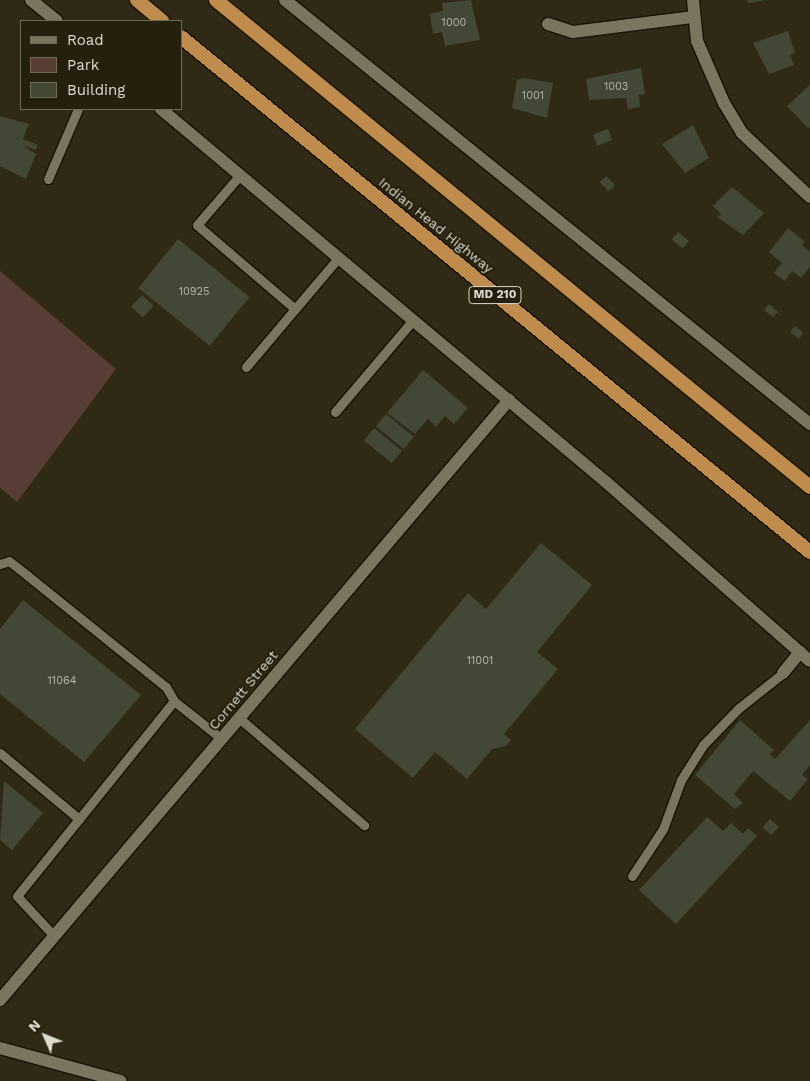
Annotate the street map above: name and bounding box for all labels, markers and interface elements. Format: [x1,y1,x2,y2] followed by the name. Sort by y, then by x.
[442,16,466,30] house number: 1000
[20,20,182,110] legend
[67,31,104,49] text: Road
[67,56,99,74] text: Park
[604,80,628,94] house number: 1003
[67,81,125,99] text: Building
[522,89,544,103] house number: 1001
[375,174,497,276] street label: Indian Head Highway
[179,285,209,299] house number: 10925
[468,286,522,304] road number: MD 210
[205,647,281,733] street label: Cornett Street
[467,654,493,668] house number: 11001
[48,674,76,688] house number: 11064
[20,1011,70,1061] north arrow
[25,1016,44,1035] text: N

